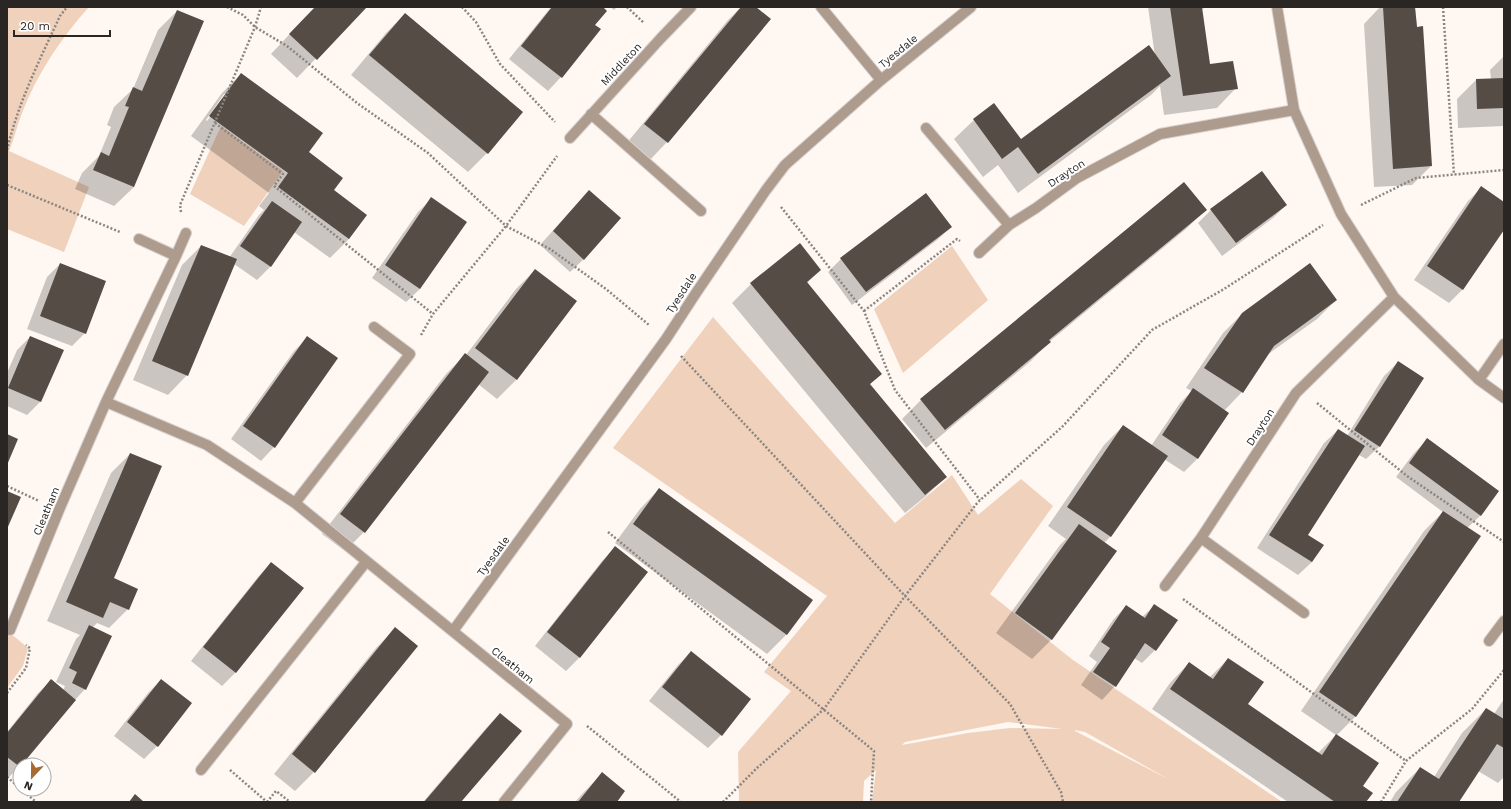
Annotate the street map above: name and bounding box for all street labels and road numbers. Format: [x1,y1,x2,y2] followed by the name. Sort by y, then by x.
[876,32,920,71] street label: Tyesdale
[598,40,644,88] street label: Middleton
[1045,157,1087,190] street label: Drayton
[663,270,700,316] street label: Tyesdale
[1244,406,1277,448] street label: Drayton
[30,485,62,537] street label: Cleatham
[475,534,512,579] street label: Tyesdale
[489,644,537,687] street label: Cleatham

